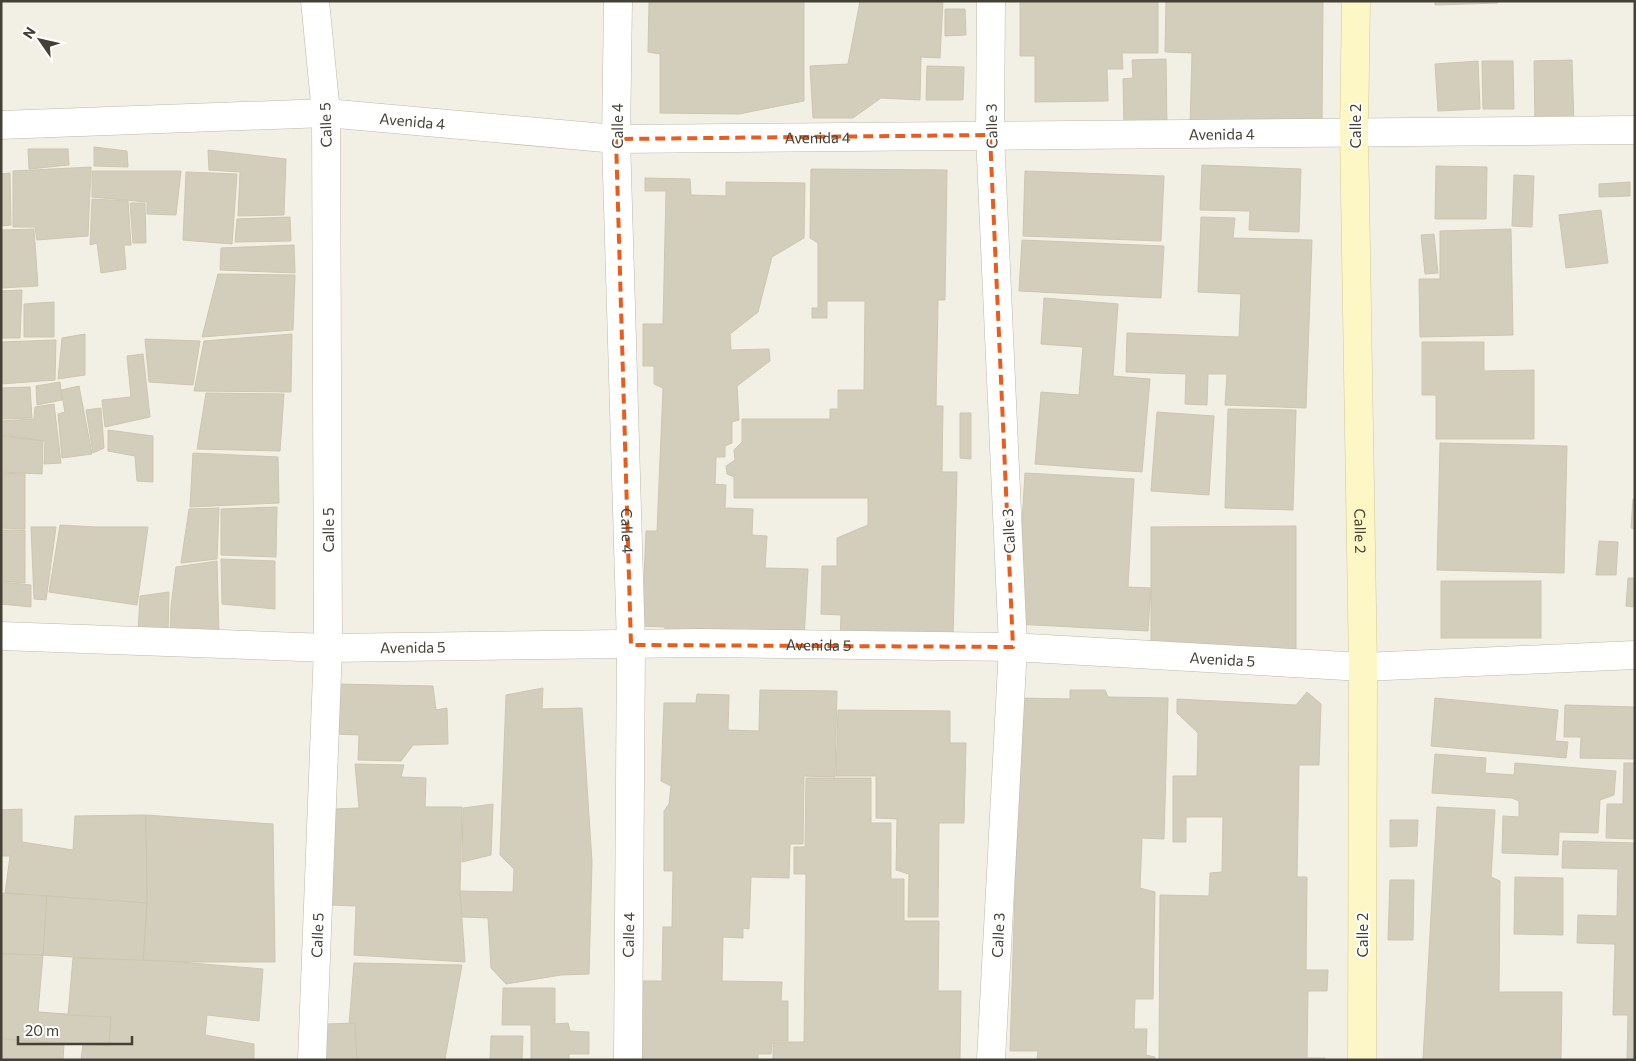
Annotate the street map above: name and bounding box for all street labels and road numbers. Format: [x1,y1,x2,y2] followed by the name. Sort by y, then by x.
[315,102,335,148] street label: Calle 5
[608,103,626,149] street label: Calle 4
[982,103,1000,149] street label: Calle 3
[1346,104,1364,148] street label: Calle 2
[379,109,446,133] street label: Avenida 4
[1189,124,1255,143] street label: Avenida 4
[785,128,851,147] street label: Avenida 4
[319,507,337,553] street label: Calle 5
[618,508,637,554] street label: Calle 4
[998,508,1018,554] street label: Calle 3
[1351,508,1370,554] street label: Calle 2
[786,635,852,654] street label: Avenida 5
[380,637,446,656] street label: Avenida 5
[1189,648,1256,670] street label: Avenida 5
[307,912,327,958] street label: Calle 5
[619,912,637,958] street label: Calle 4
[987,912,1008,958] street label: Calle 3
[1353,913,1371,957] street label: Calle 2

